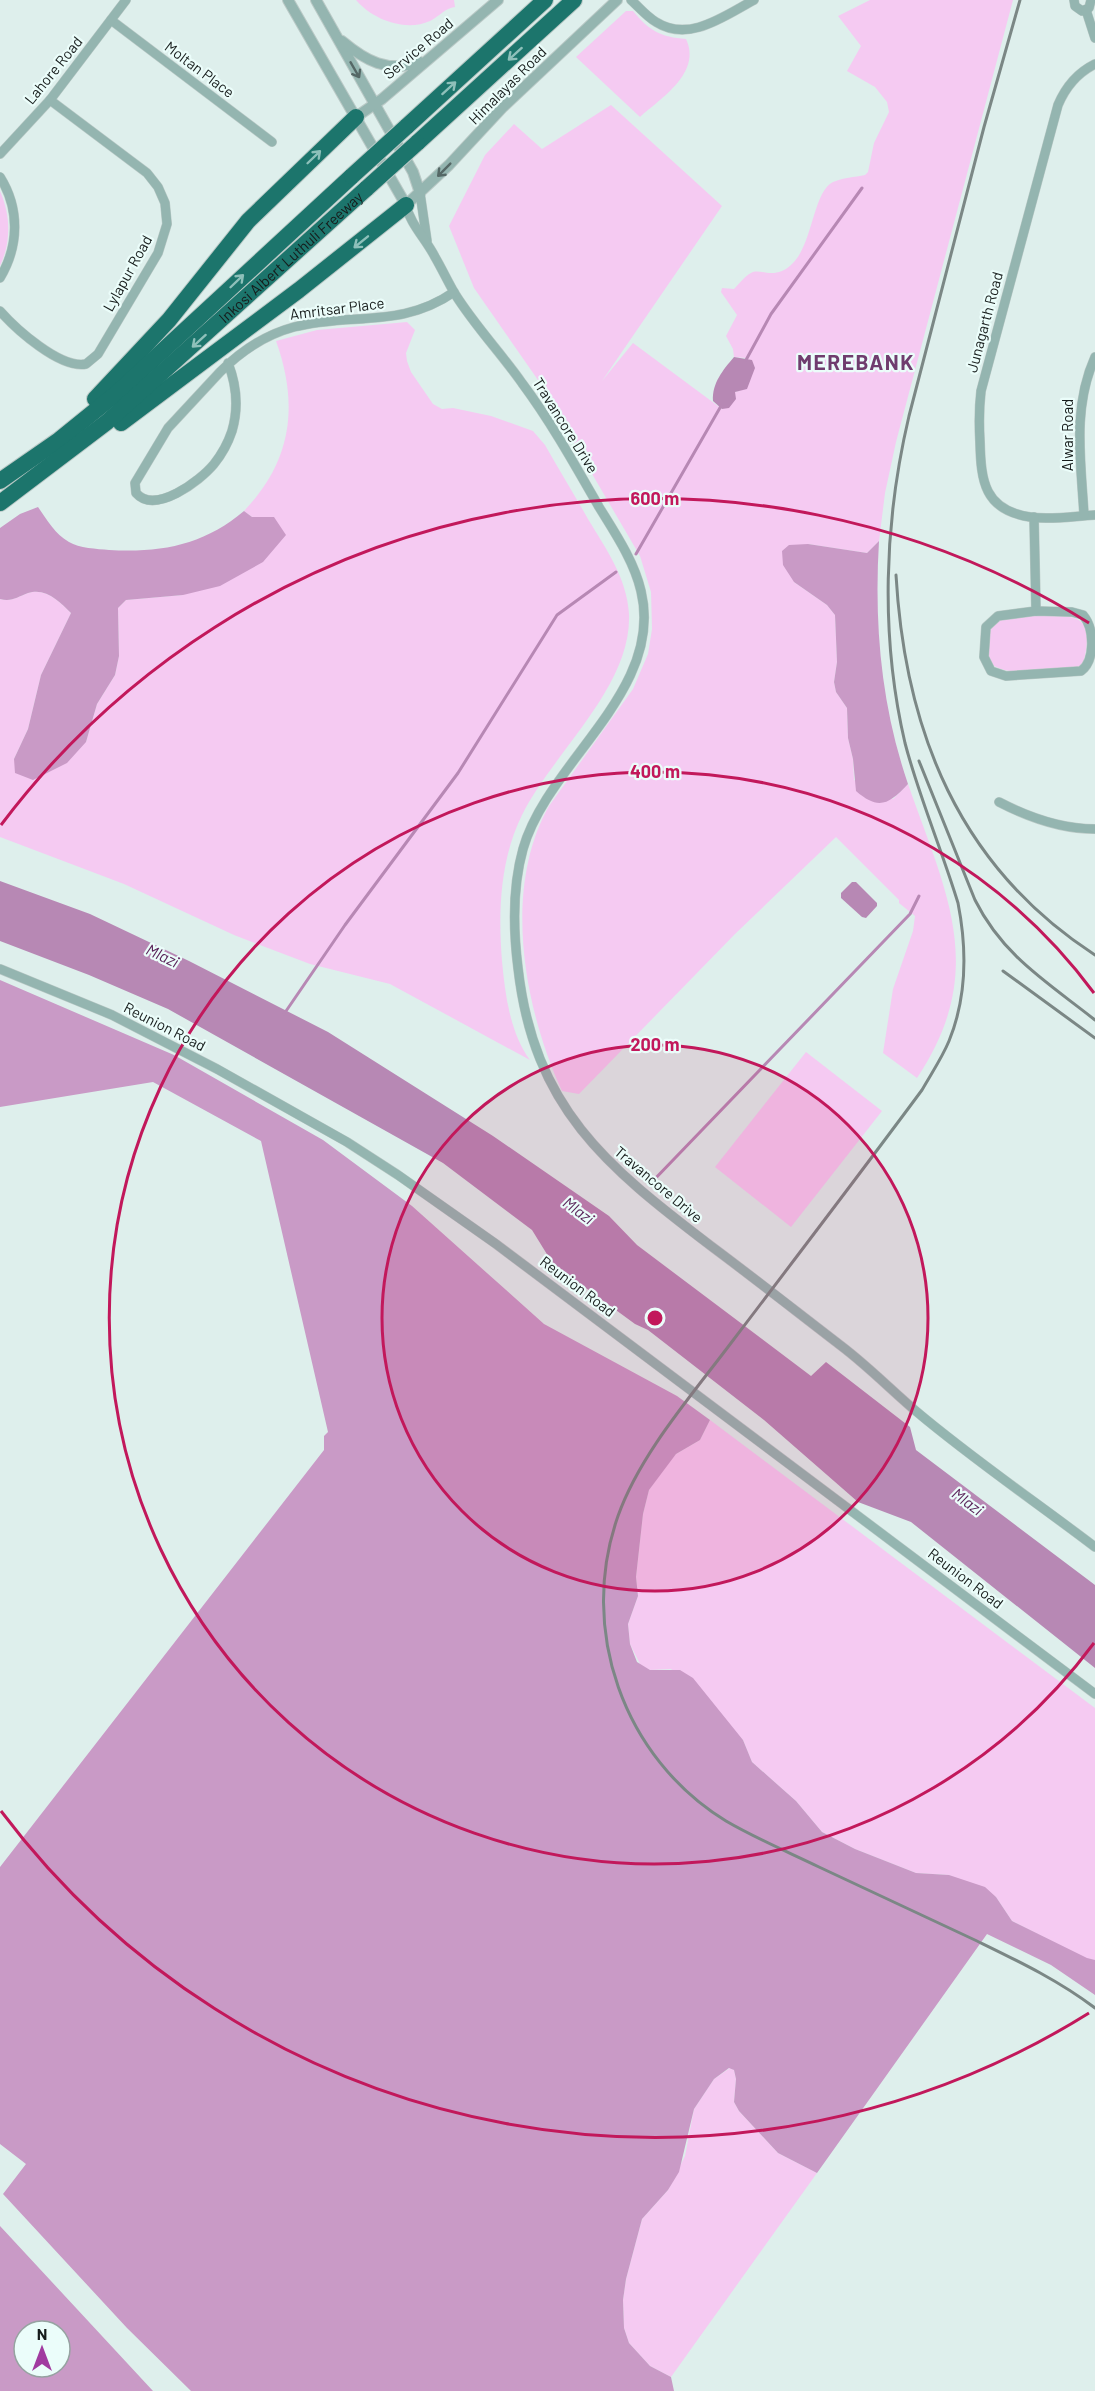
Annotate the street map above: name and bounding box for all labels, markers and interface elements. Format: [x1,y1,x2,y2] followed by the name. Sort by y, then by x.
[379,14,457,82] street label: Service Road
[20,33,86,107] street label: Lahore Road
[162,37,238,101] street label: Moltan Place
[464,42,550,128] street label: Himalayas Road
[508,46,523,60] one-way arrow
[350,61,362,78] one-way arrow
[442,81,457,95] one-way arrow
[307,150,322,164] one-way arrow
[436,163,451,177] one-way arrow
[215,187,366,326] street label: Inkosi Albert Luthuli Freeway
[99,232,155,314] street label: Lylapur Road
[354,235,369,249] one-way arrow
[962,270,1006,374] street label: Junagarth Road
[229,275,244,289] one-way arrow
[289,293,385,323] street label: Amritsar Place
[192,333,207,347] one-way arrow
[797,349,915,374] district label: MEREBANK
[529,374,603,476] street label: Travancore Drive
[1058,399,1076,471] street label: Alwar Road
[631,487,679,509] text: 600 m
[630,760,680,782] text: 400 m
[144,939,182,971] water label: Mlazi
[121,998,209,1054] street label: Reunion Road
[630,1033,680,1055] text: 200 m
[611,1142,707,1226] street label: Travancore Drive
[560,1192,598,1228] water label: Mlazi
[537,1252,619,1320] street label: Reunion Road
[645,1308,665,1328] centre of rings
[949,1483,987,1519] water label: Mlazi
[925,1544,1007,1612] street label: Reunion Road
[12,2319,72,2379] north arrow
[37,2324,47,2343] text: N

